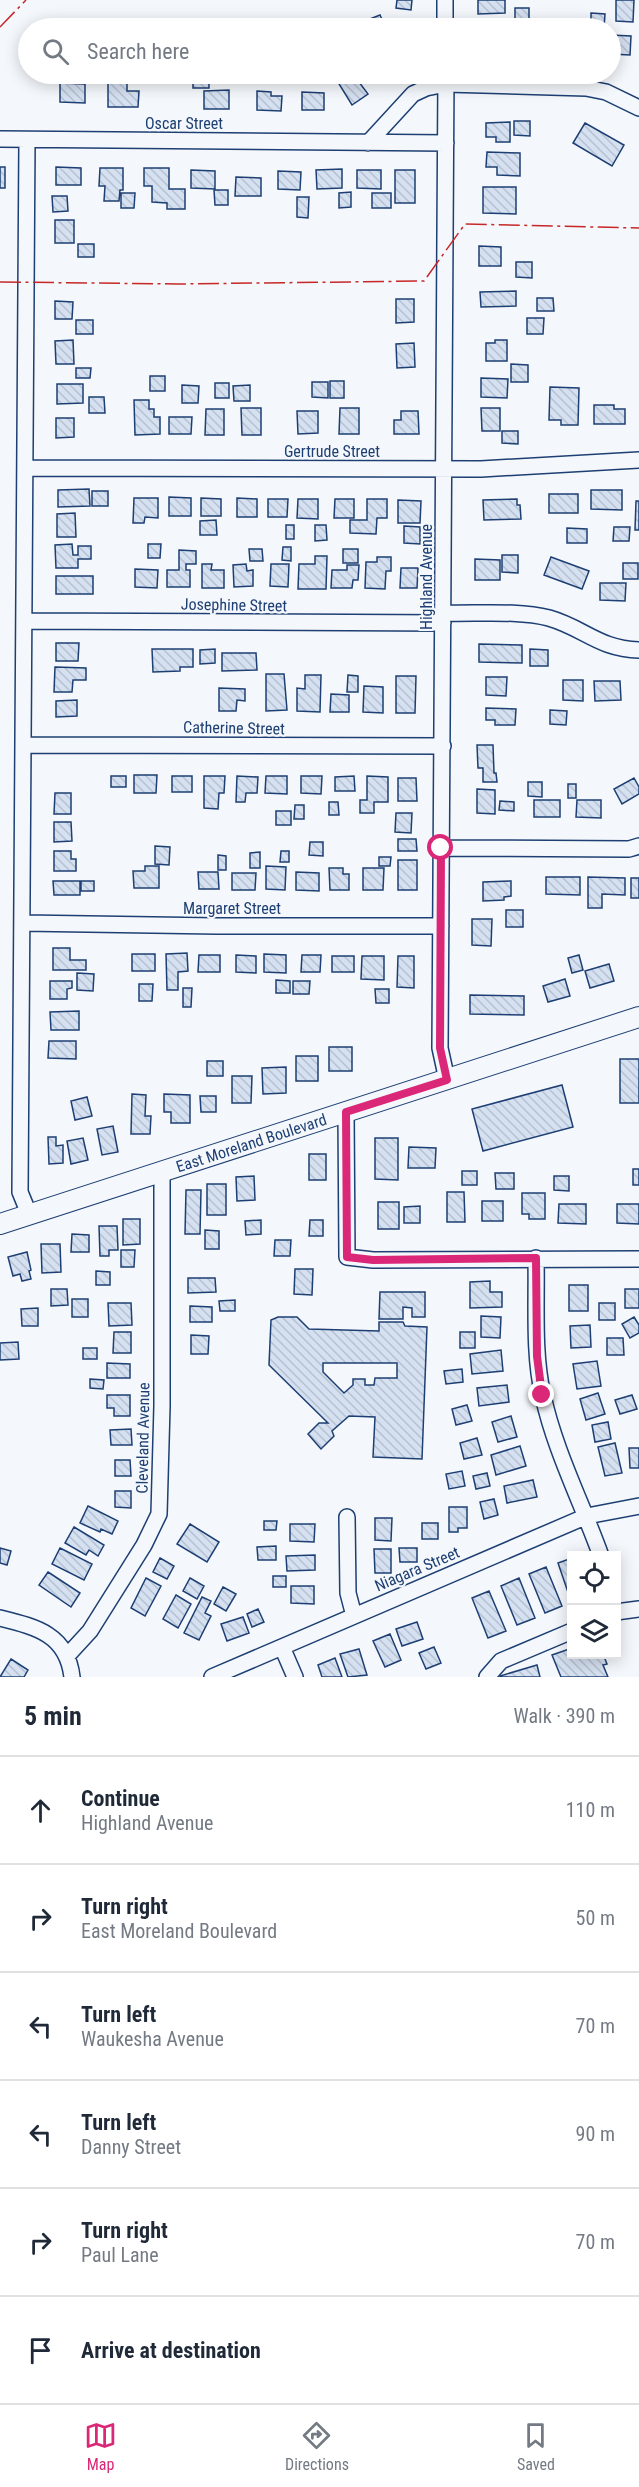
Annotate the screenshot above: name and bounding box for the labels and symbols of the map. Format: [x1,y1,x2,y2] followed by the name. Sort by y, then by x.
[145,114,223,133] street label: Oscar Street
[284,442,380,461] street label: Gertrude Street
[417,524,436,630] street label: Highland Avenue
[181,595,288,615] street label: Josephine Street
[183,718,285,738] street label: Catherine Street
[427,834,453,860] route start
[183,899,281,918] street label: Margaret Street
[174,1109,329,1176] street label: East Moreland Boulevard
[528,1381,554,1407] route end
[133,1382,153,1494] street label: Cleveland Avenue
[372,1543,462,1595] street label: Niagara Street

